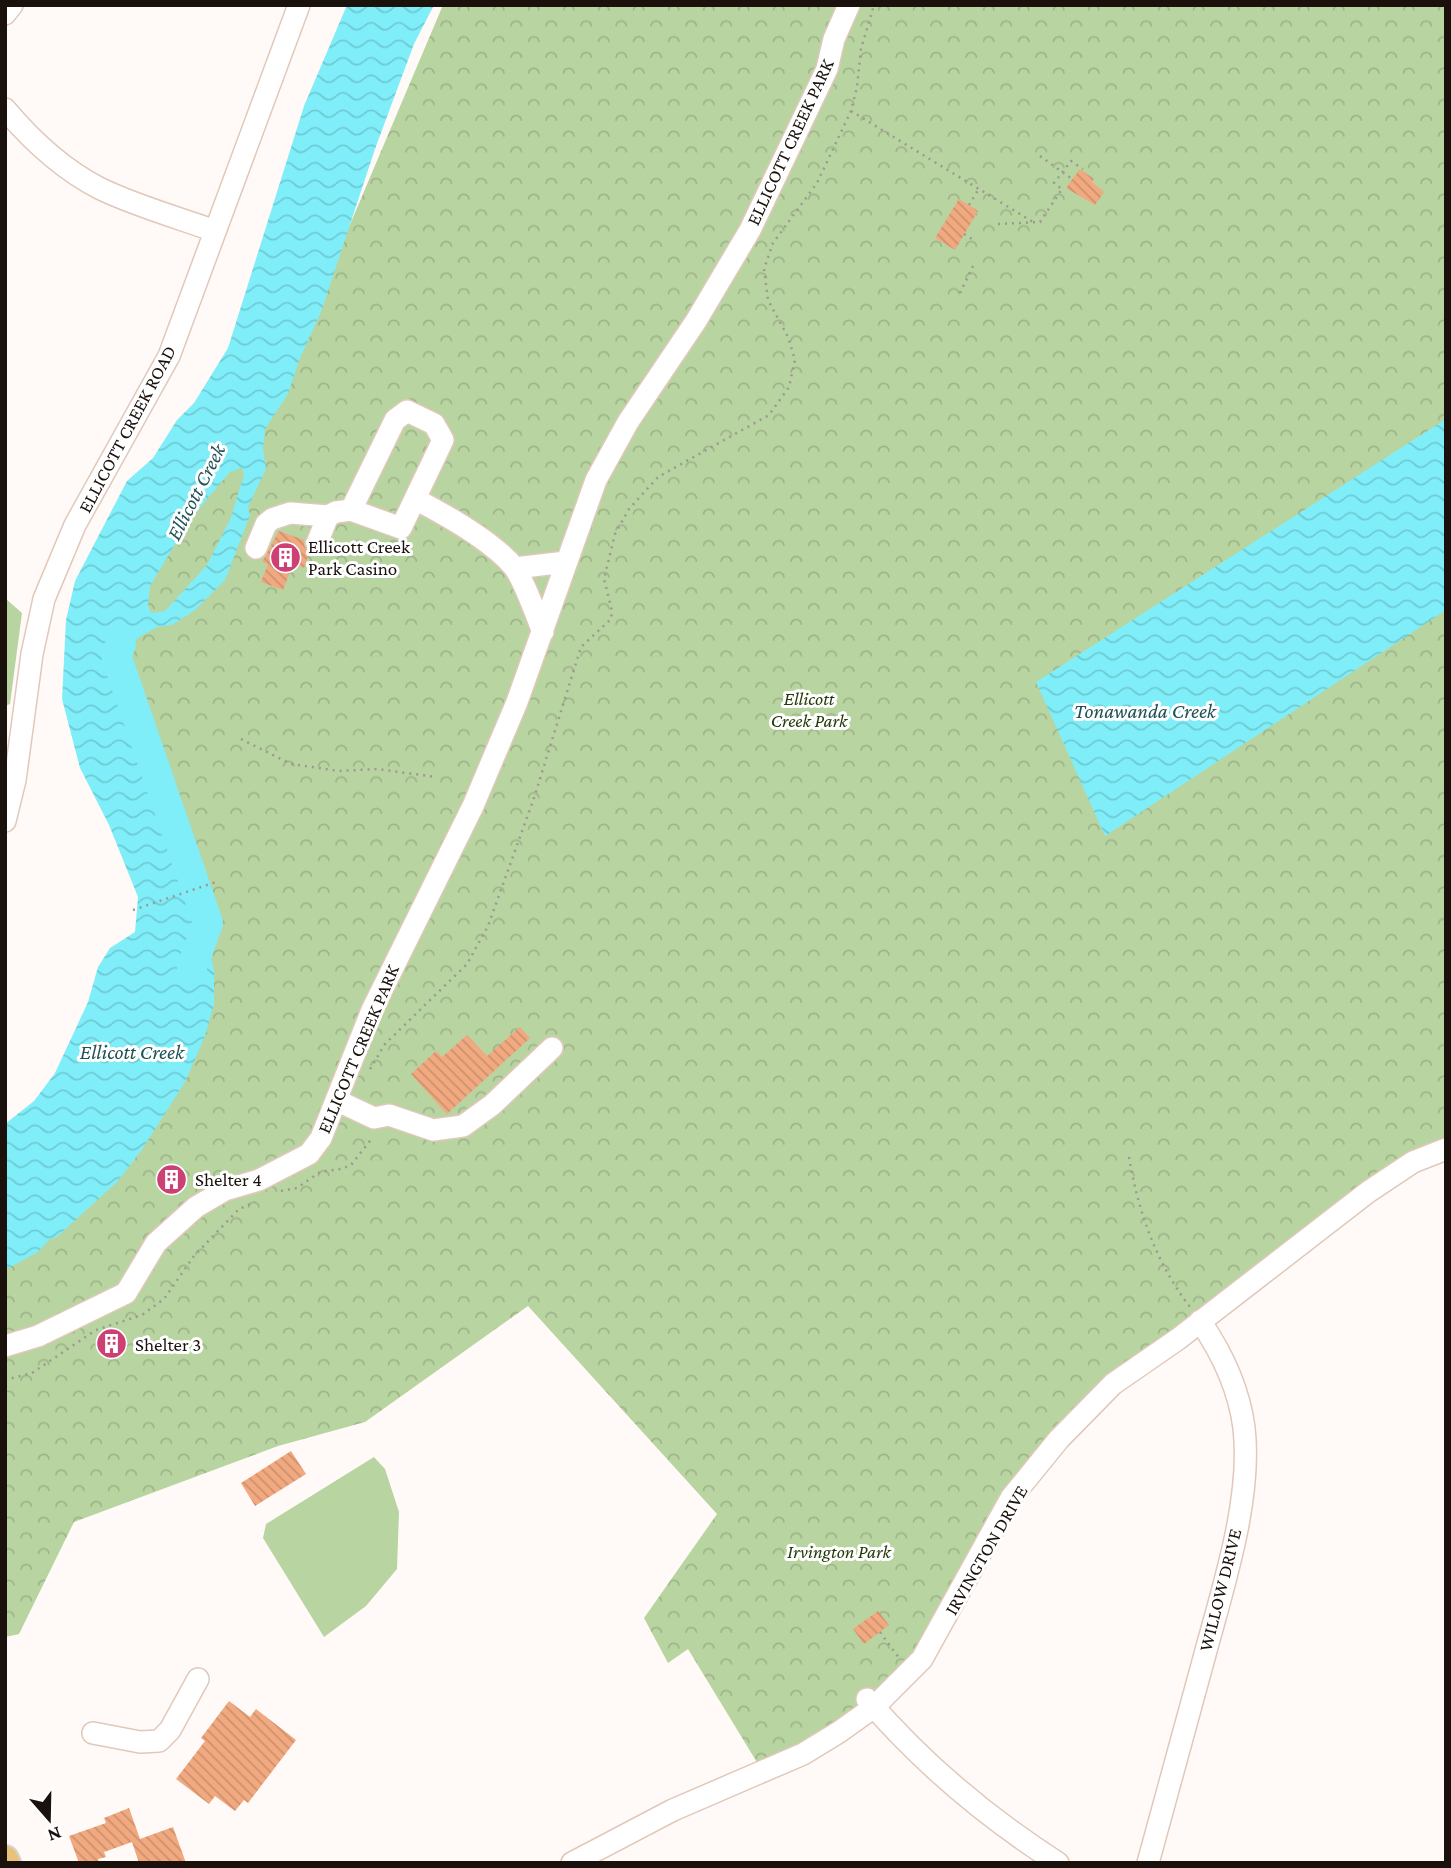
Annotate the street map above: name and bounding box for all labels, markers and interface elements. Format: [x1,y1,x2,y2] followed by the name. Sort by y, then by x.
[742,55,838,228] street label: ELLICOTT CREEK PARK
[74,342,180,516] street label: ELLICOTT CREEK ROAD
[162,439,231,544] water label: Ellicott Creek
[308,536,411,579] place label: Ellicott Creek Park Casino
[268,540,302,574] building icon: Ellicott Creek Park Casino
[771,688,848,731] park label: Ellicott Creek Park
[1074,699,1217,723] water label: Tonawanda Creek
[313,961,403,1136] street label: ELLICOTT CREEK PARK
[80,1040,185,1064] water label: Ellicott Creek
[155,1162,189,1196] building icon: Shelter 4
[195,1169,262,1190] place label: Shelter 4
[95,1327,129,1361] building icon: Shelter 3
[135,1334,201,1355] place label: Shelter 3
[940,1481,1032,1619] street label: IRVINGTON DRIVE
[1195,1526,1245,1654] street label: WILLOW DRIVE
[787,1541,892,1562] park label: Irvington Park
[14,1784,84,1854] north arrow
[45,1822,64,1847] text: N

